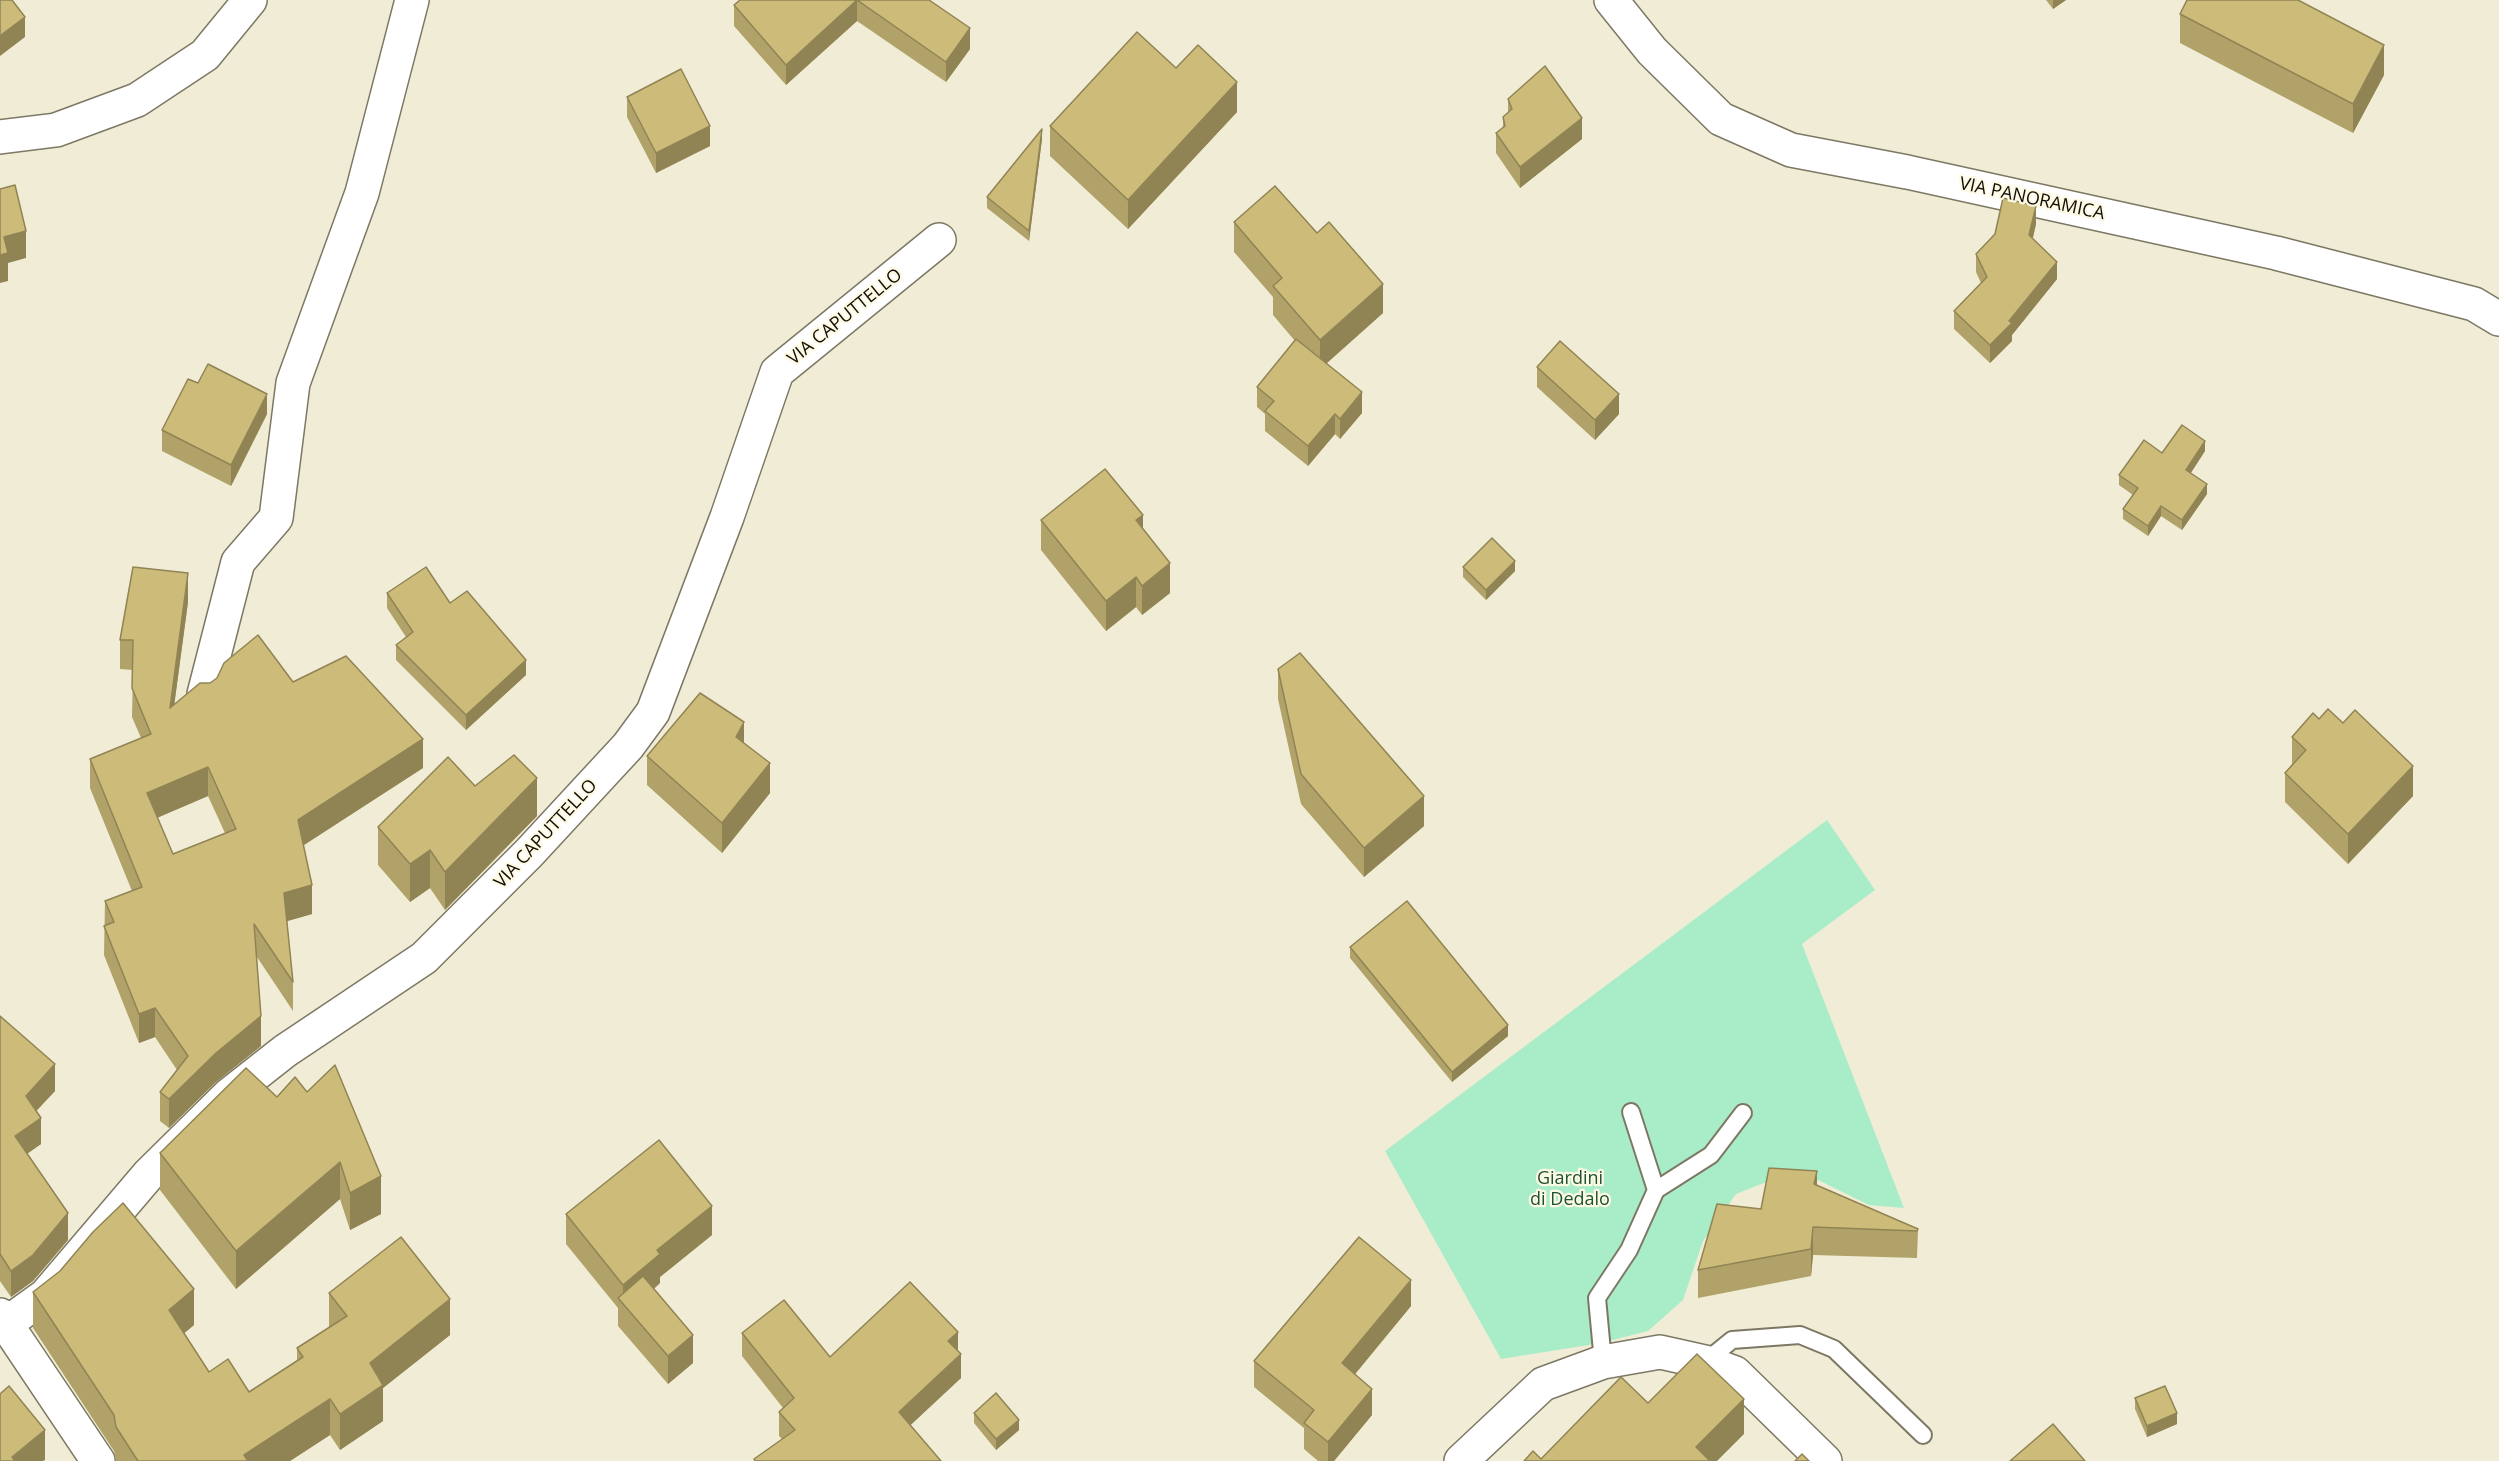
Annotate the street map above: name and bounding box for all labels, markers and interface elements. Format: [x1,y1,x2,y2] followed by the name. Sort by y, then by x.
[1957,173,2107,225] street label: VIA PANORAMICA
[783,264,907,370] street label: VIA CAPUTTELLO
[490,775,602,893] street label: VIA CAPUTTELLO
[1530,1168,1610,1210] park label: Giardini di Dedalo

